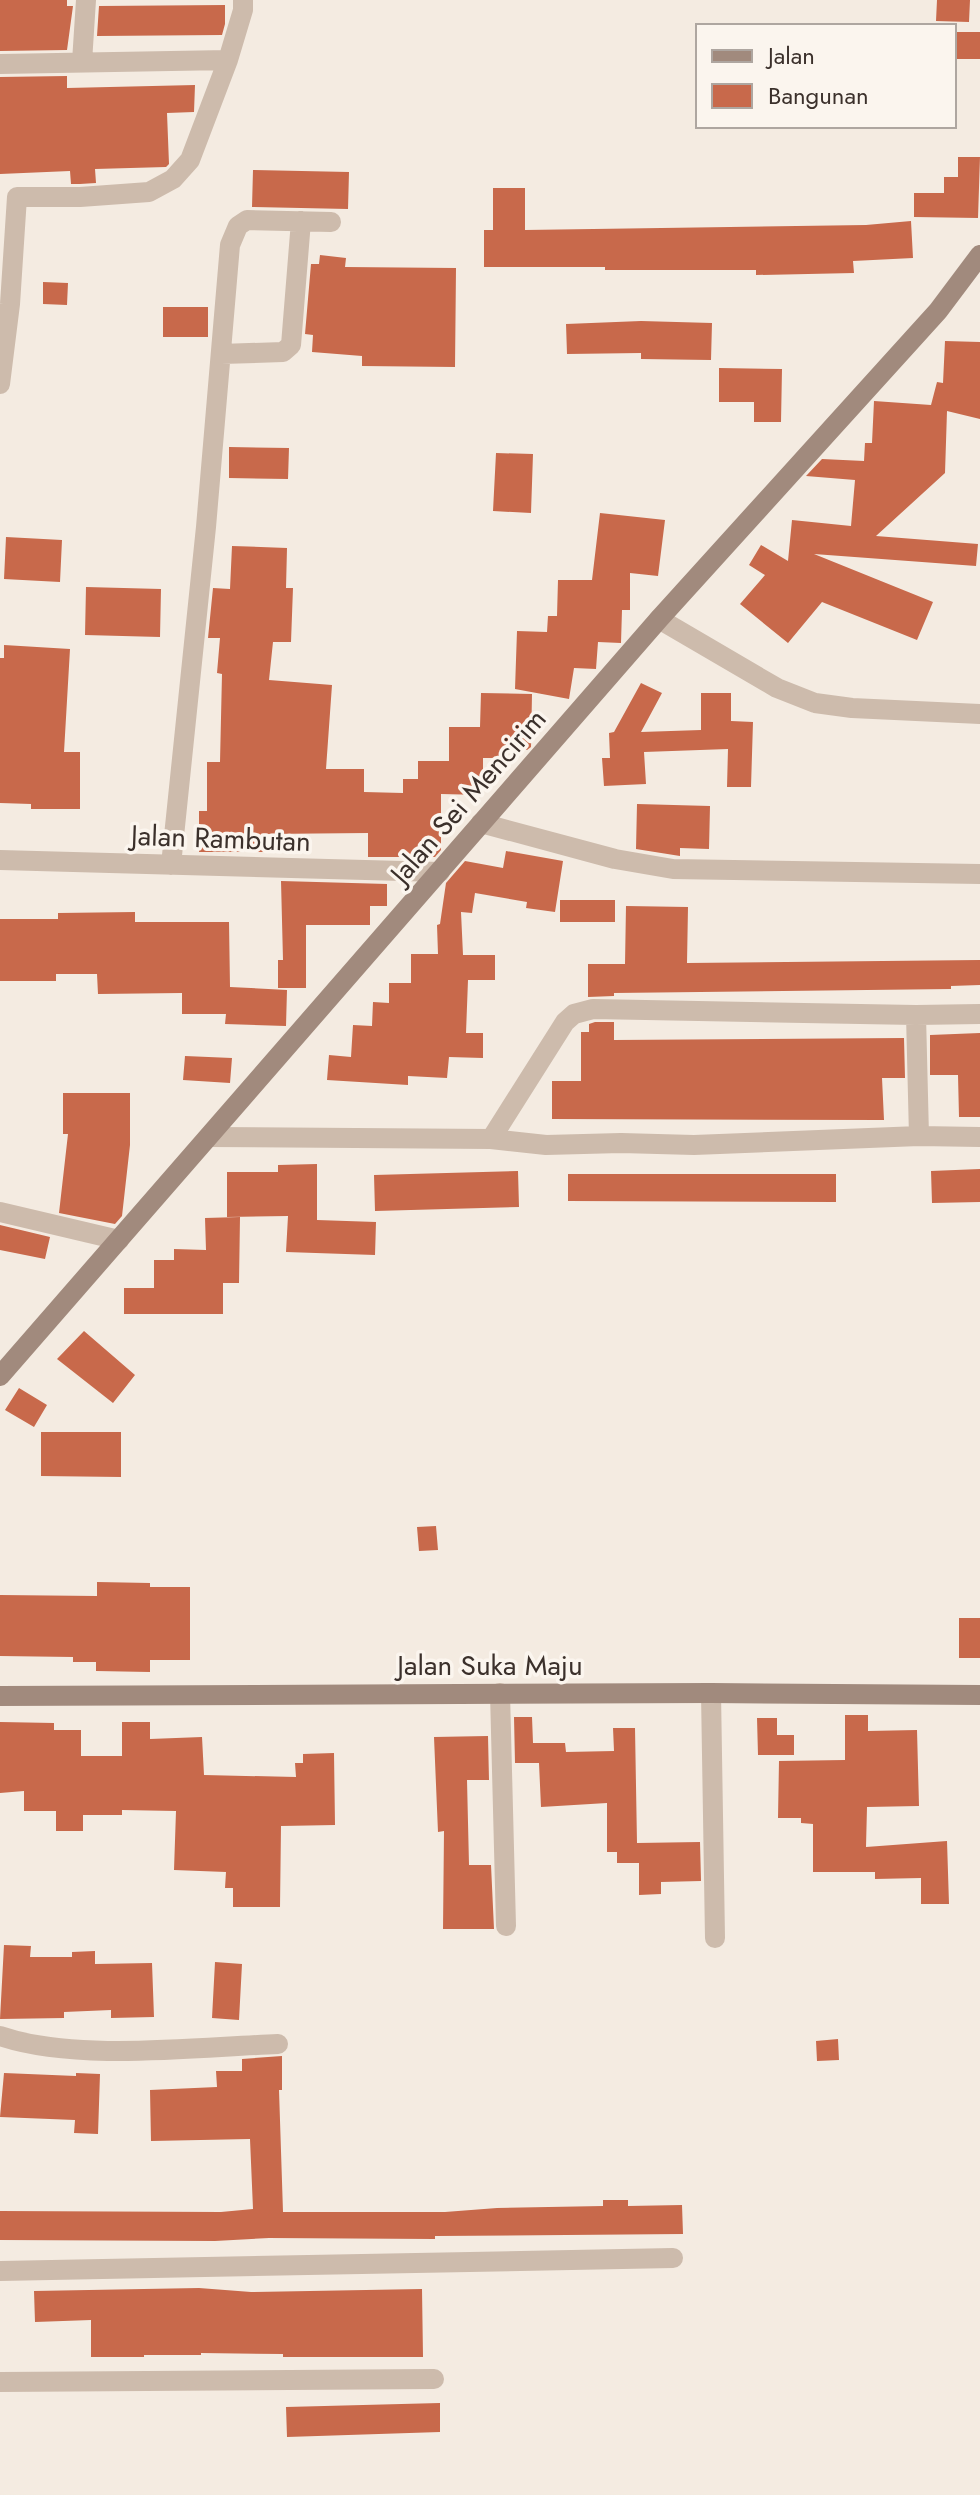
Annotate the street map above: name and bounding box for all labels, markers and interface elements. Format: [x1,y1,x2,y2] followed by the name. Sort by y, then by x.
[696,24,956,128] legend
[765,38,815,73] text: Jalan
[768,78,869,113] text: Bangunan
[378,700,556,896] street label: Jalan Sei Mencirim
[126,815,312,862] street label: Jalan Rambutan
[393,1645,583,1686] street label: Jalan Suka Maju

